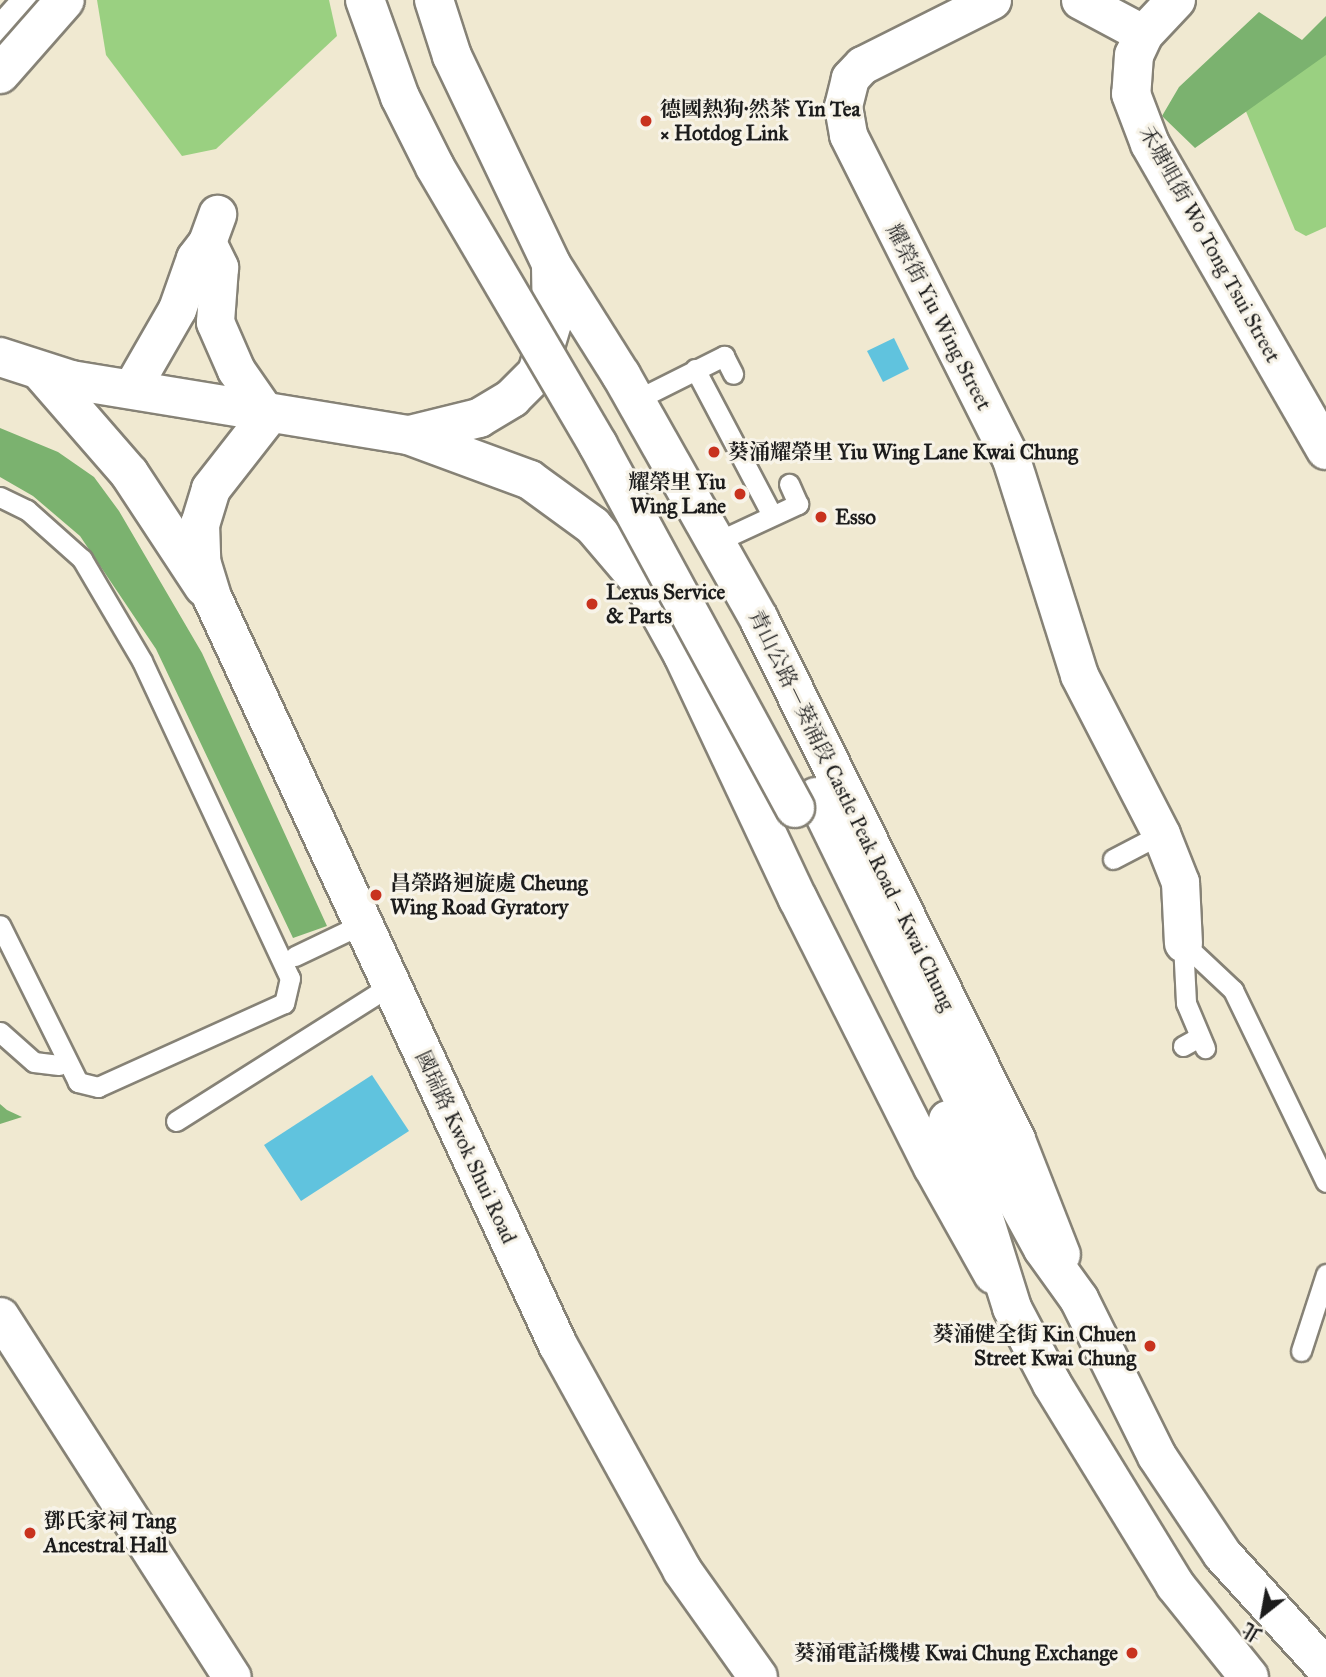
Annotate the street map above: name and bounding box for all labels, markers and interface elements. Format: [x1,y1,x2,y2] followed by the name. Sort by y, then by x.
[660,96,860,146] place label: 德國熱狗·然茶 Yin Tea × Hotdog Link
[638,113,654,129] marker: 德國熱狗·然茶 Yin Tea × Hotdog Link
[1134,121,1286,367] street label: 禾塘咀街 Wo Tong Tsui Street
[881,220,997,414] street label: 耀榮街 Yiu Wing Street
[728,439,1078,465] place label: 葵涌耀榮里 Yiu Wing Lane Kwai Chung
[706,444,722,460] marker: 葵涌耀榮里 Yiu Wing Lane Kwai Chung
[628,469,726,519] place label: 耀榮里 Yiu Wing Lane
[732,486,748,502] marker: 耀榮里 Yiu Wing Lane
[835,504,876,530] place label: Esso
[813,509,829,525] marker: Esso
[606,579,725,629] place label: Lexus Service & Parts
[584,596,600,612] marker: Lexus Service & Parts
[744,605,960,1015] street label: 青山公路－葵涌段 Castle Peak Road – Kwai Chung
[390,870,588,920] place label: 昌榮路迴旋處 Cheung Wing Road Gyratory
[368,887,384,903] marker: 昌榮路迴旋處 Cheung Wing Road Gyratory
[410,1046,522,1248] street label: 國瑞路 Kwok Shui Road
[933,1321,1136,1371] place label: 葵涌健全街 Kin Chuen Street Kwai Chung
[1142,1338,1158,1354] marker: 葵涌健全街 Kin Chuen Street Kwai Chung
[44,1508,176,1558] place label: 鄧氏家祠 Tang Ancestral Hall
[22,1525,38,1541] marker: 鄧氏家祠 Tang Ancestral Hall
[1228,1579,1298,1649] north arrow
[1238,1618,1266,1647] text: 北
[794,1640,1118,1666] place label: 葵涌電話機樓 Kwai Chung Exchange
[1124,1645,1140,1661] marker: 葵涌電話機樓 Kwai Chung Exchange

